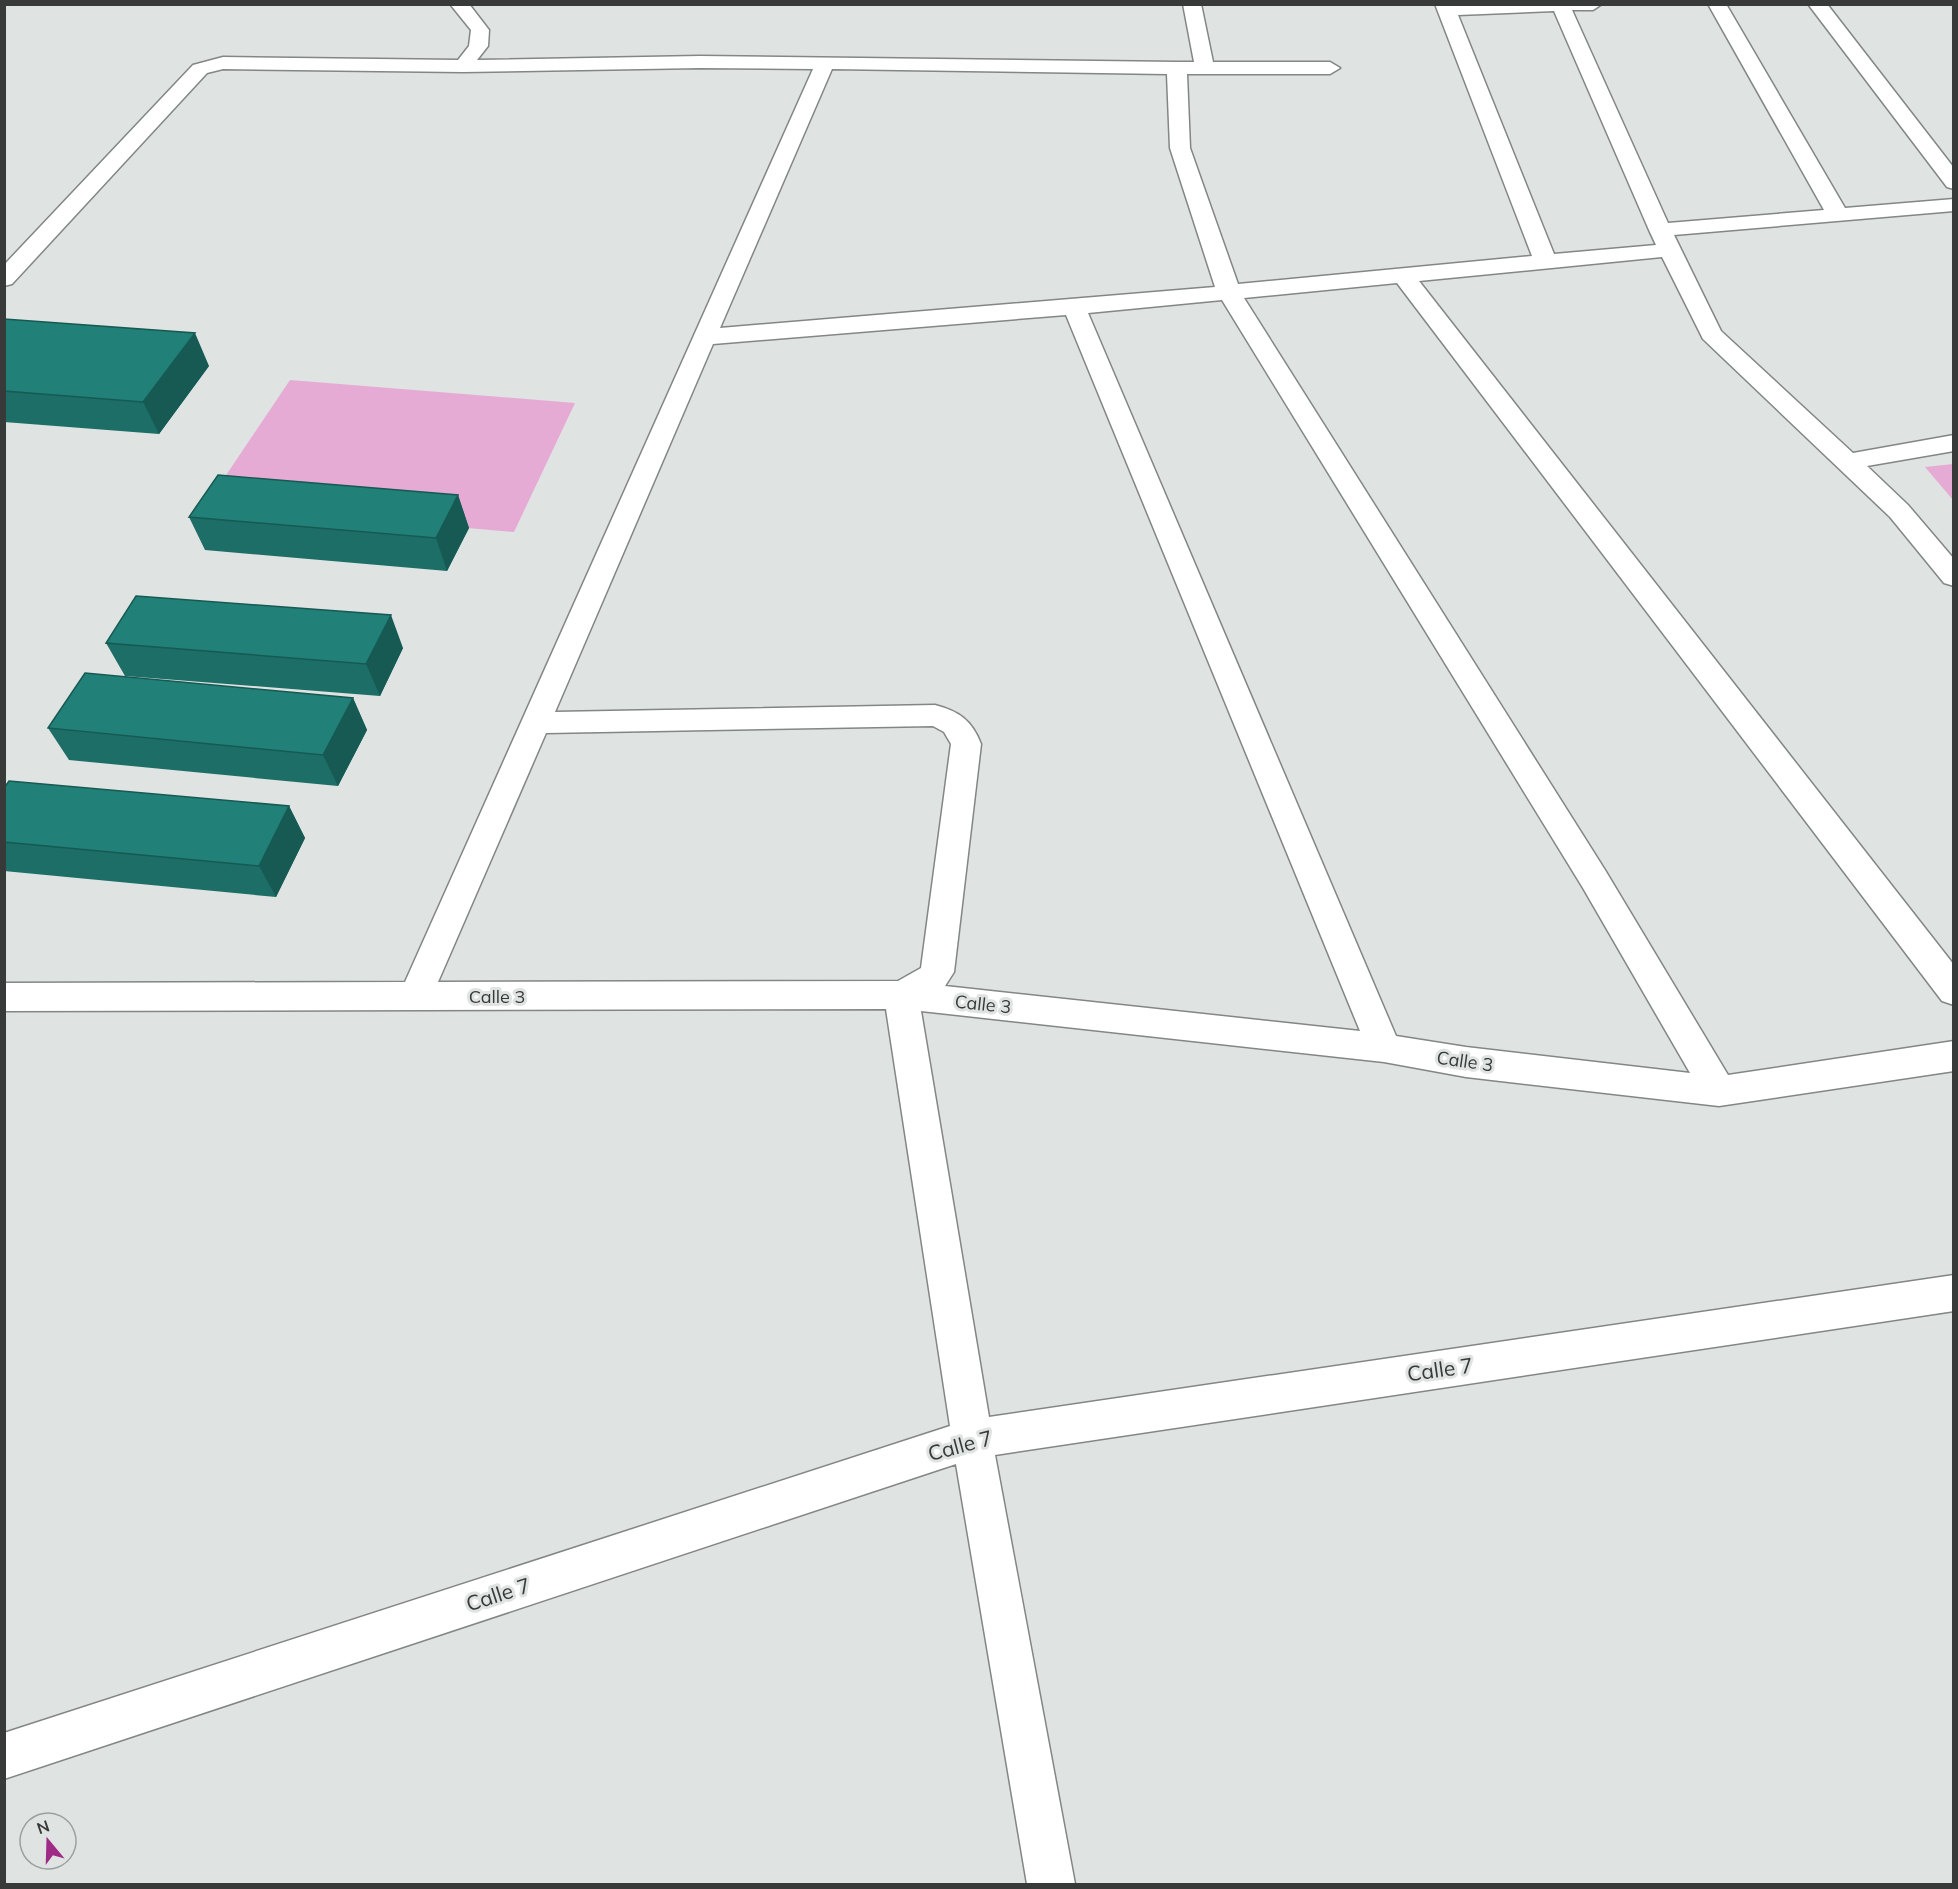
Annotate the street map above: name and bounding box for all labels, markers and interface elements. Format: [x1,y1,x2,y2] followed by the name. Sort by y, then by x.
[469,985,525,1008] street label: Calle 3
[954,990,1012,1018] street label: Calle 3
[1435,1046,1495,1076] street label: Calle 3
[1405,1352,1475,1386] street label: Calle 7
[925,1424,995,1466] street label: Calle 7
[463,1571,533,1617] street label: Calle 7
[18,1811,78,1871] north arrow
[34,1815,52,1838] text: N

